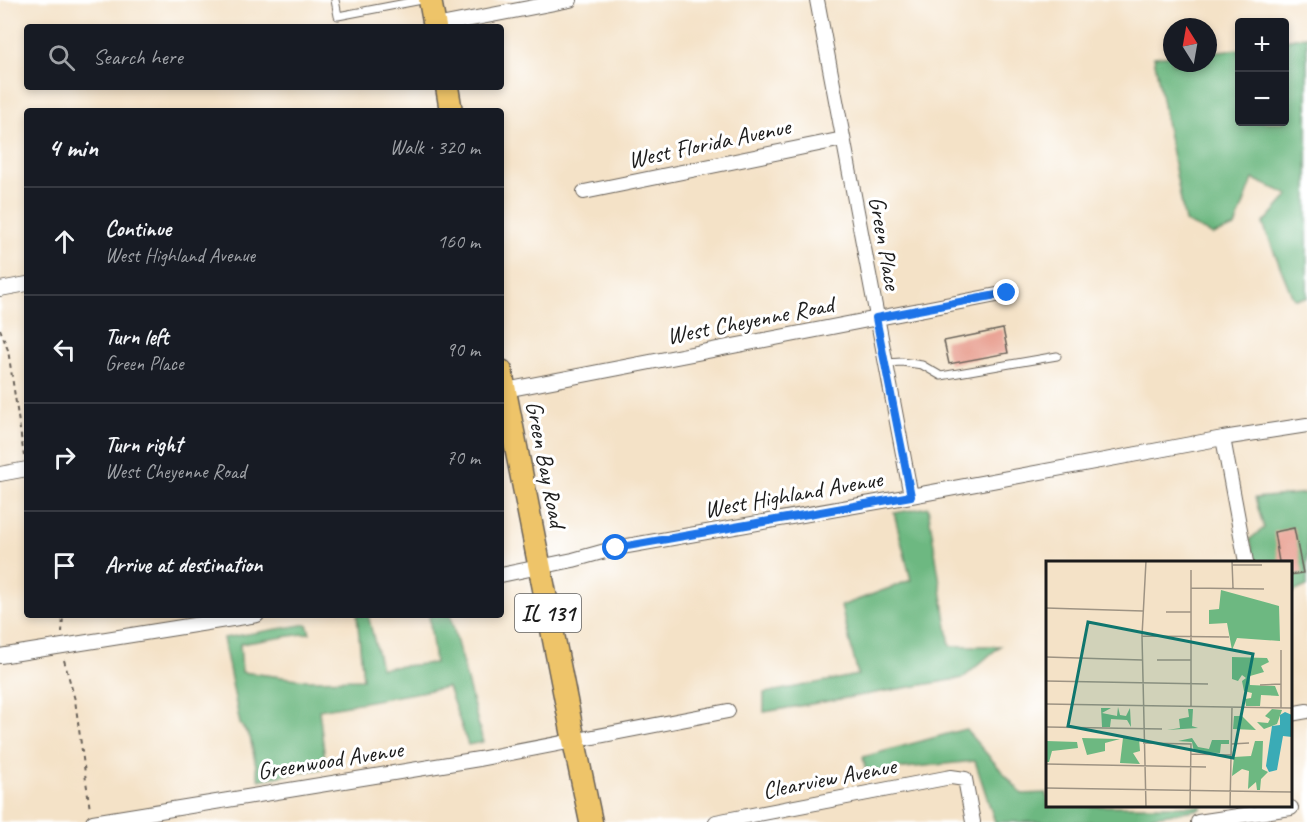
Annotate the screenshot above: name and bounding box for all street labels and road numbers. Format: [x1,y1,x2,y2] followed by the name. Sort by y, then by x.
[625,111,795,175] street label: West Florida Avenue
[862,194,908,294] street label: Green Place
[664,288,839,351] street label: West Cheyenne Road
[519,398,574,533] street label: Green Bay Road
[702,463,886,524] street label: West Highland Avenue
[515,594,581,632] road number: IL 131
[255,733,407,786] street label: Greenwood Avenue
[760,750,900,806] street label: Clearview Avenue

